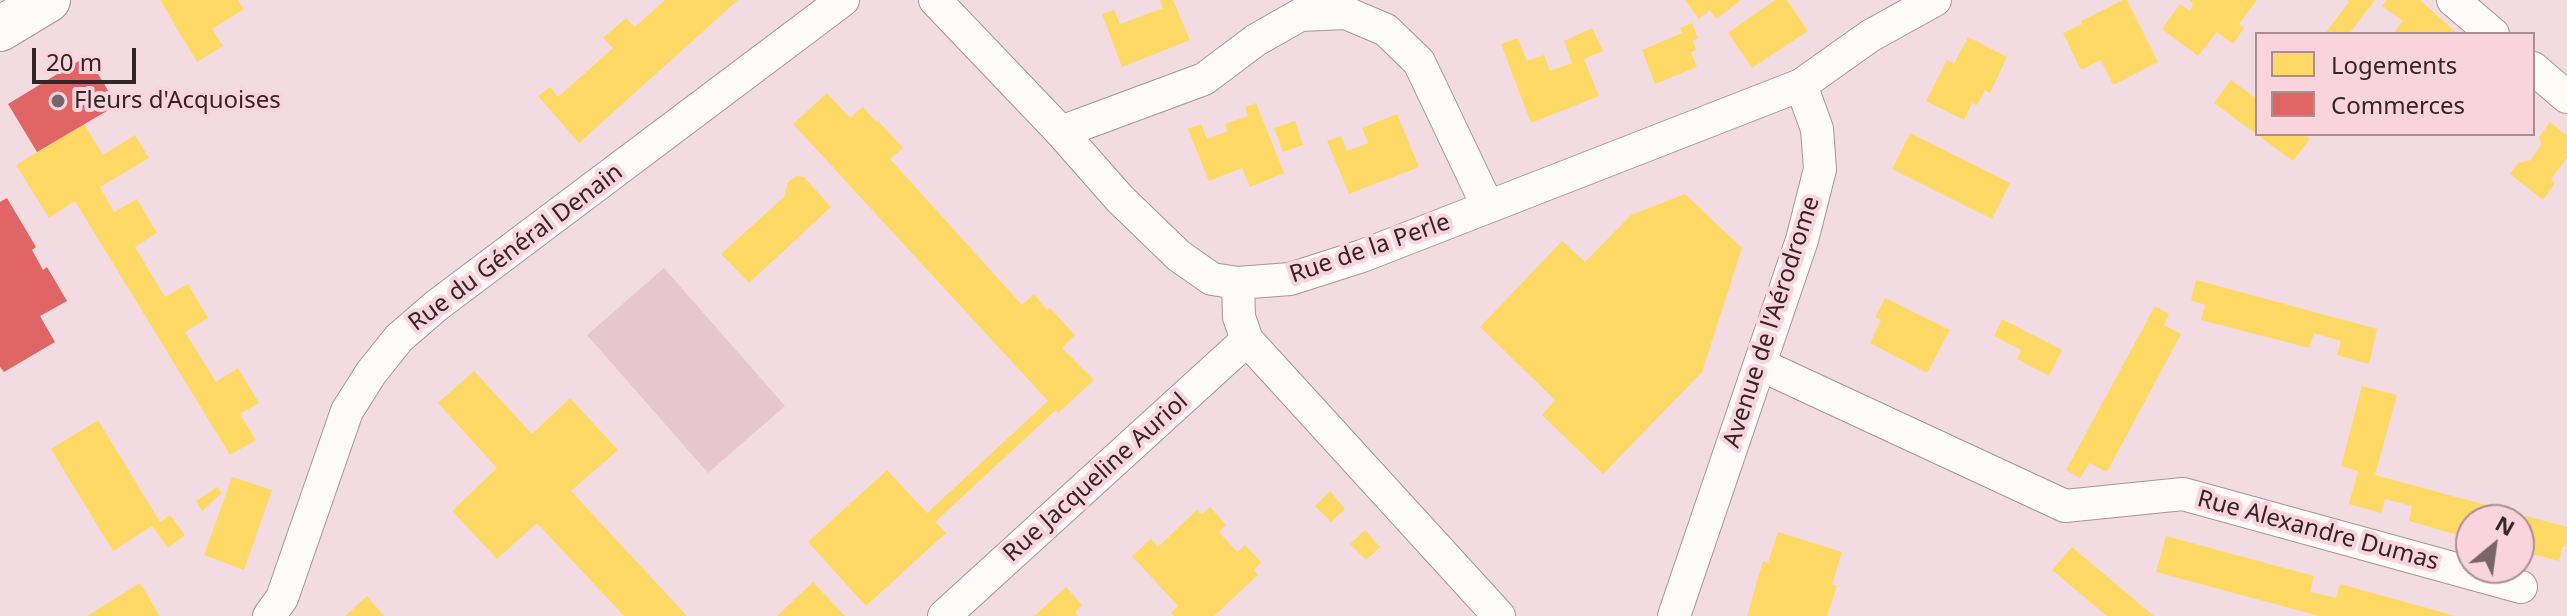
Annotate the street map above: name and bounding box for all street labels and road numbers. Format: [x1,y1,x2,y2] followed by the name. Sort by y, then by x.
[403,158,629,338] street label: Rue du Général Denain
[1718,193,1826,451] street label: Avenue de l'Aérodrome
[1286,208,1454,290] street label: Rue de la Perle
[998,388,1194,568] street label: Rue Jacqueline Auriol
[2194,485,2442,577] street label: Rue Alexandre Dumas

